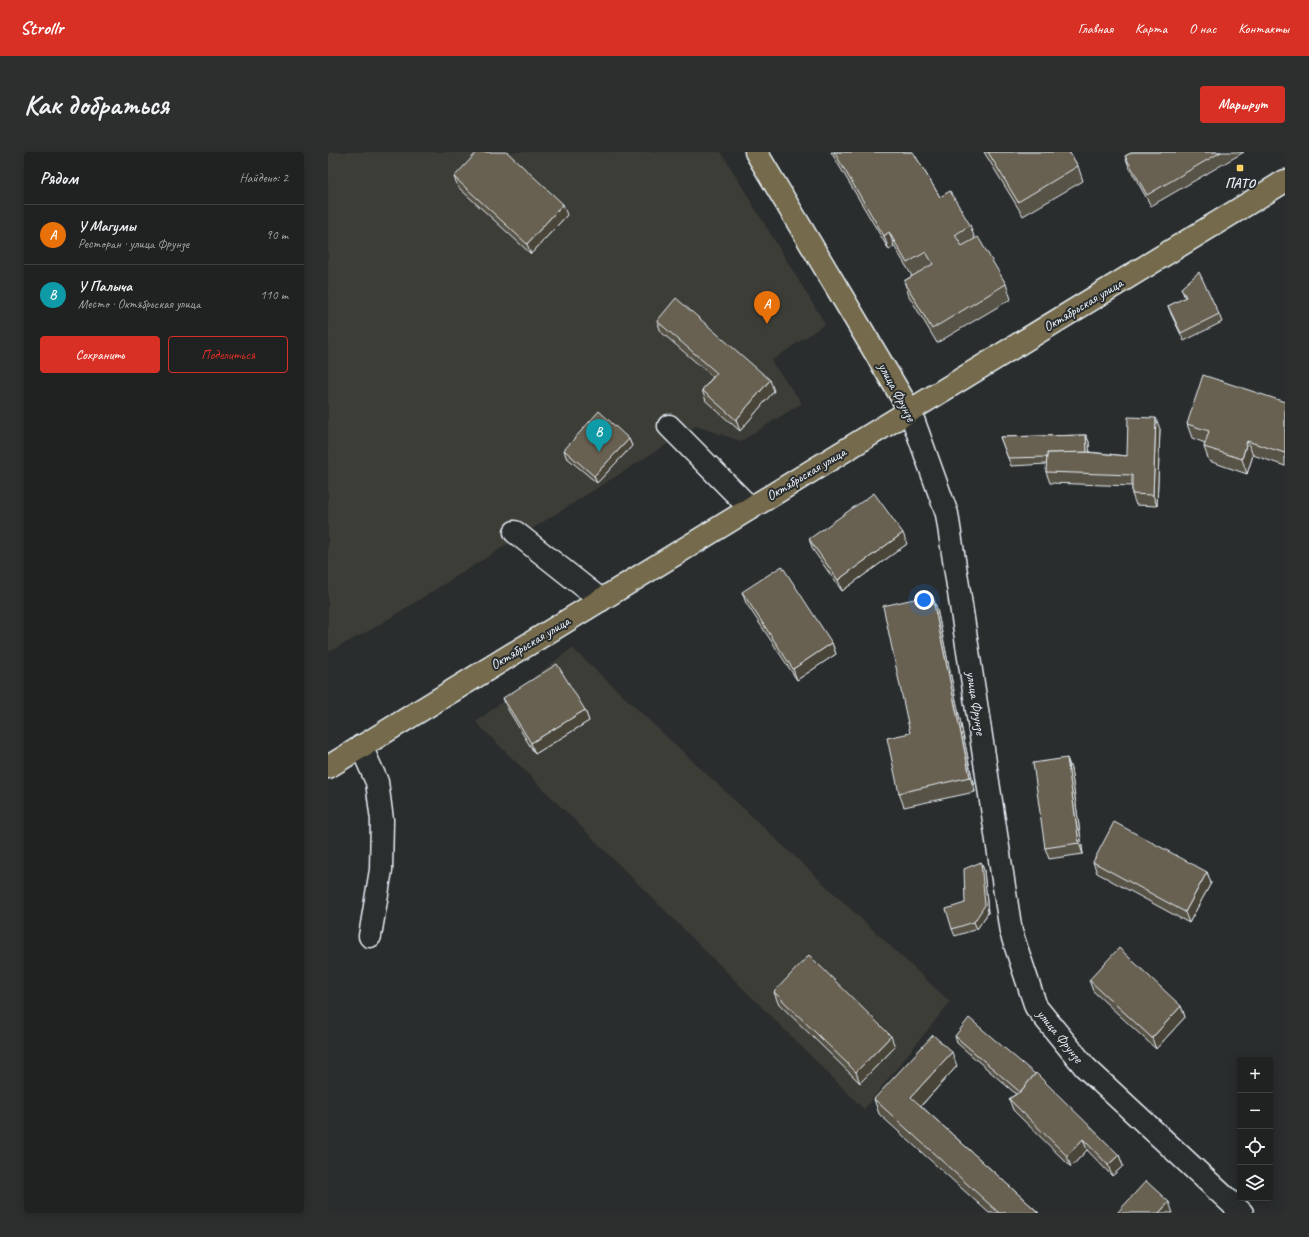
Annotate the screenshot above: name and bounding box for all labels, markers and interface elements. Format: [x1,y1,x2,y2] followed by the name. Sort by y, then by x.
[20,16,63,40] text: Strollr
[1078,20,1113,37] text: Главная
[1135,20,1167,37] text: Карта
[1189,20,1216,37] text: О нас
[1238,20,1289,37] text: Контакты
[1200,86,1285,123] button: Маршрут
[24,87,169,122] text: Как добраться
[1235,163,1245,173] marker: ПАТО
[40,168,78,189] text: Рядом
[240,170,288,186] text: Найдено: 2
[1225,175,1256,192] place label: ПАТО
[78,217,136,236] text: У Магумы
[50,227,56,243] text: A
[266,227,288,243] text: 90 m
[78,236,189,252] text: Ресторан · улица Фрунзе
[1040,274,1127,335] street label: Октябрьская улица
[78,277,132,296] text: У Палыча
[50,287,56,303] text: B
[260,287,288,303] text: 110 m
[754,291,780,324] pin: A
[78,296,201,312] text: Место · Октябрьская улица
[40,336,160,373] button: Сохранить
[168,336,288,373] button: Поделиться
[874,359,920,426] street label: улица Фрунзе
[586,419,612,452] pin: B
[763,443,850,504] street label: Октябрьская улица
[914,590,934,610] your location
[487,612,574,673] street label: Октябрьская улица
[962,669,990,737] street label: улица Фрунзе
[1033,1005,1088,1067] street label: улица Фрунзе
[1237,1057,1273,1201] map controls
[1237,1057,1273,1093] button: +
[1237,1093,1273,1129] button: −
[1237,1129,1273,1165] button: locate
[1237,1165,1273,1201] button: layers

